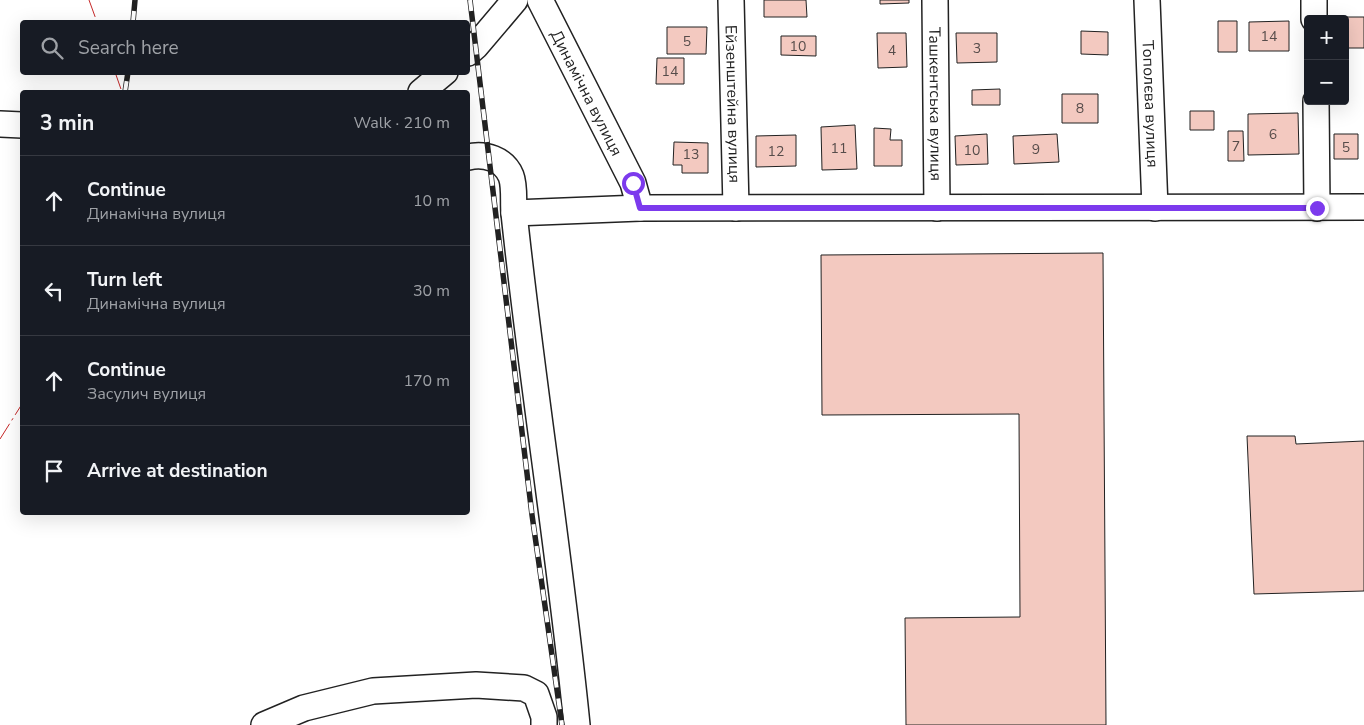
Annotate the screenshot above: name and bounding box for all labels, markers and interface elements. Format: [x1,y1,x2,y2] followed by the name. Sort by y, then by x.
[1304,15,1349,105] map controls
[1304,15,1349,60] button: +
[20,20,470,75] search box
[720,25,745,183] street label: Ейзенштейна вулиця
[545,26,627,160] street label: Динамічна вулиця
[923,27,947,181] street label: Ташкентська вулиця
[1261,27,1277,46] house number: 14
[683,32,691,51] house number: 5
[38,34,66,62] icon: search
[78,35,179,61] text: Search here
[790,37,806,56] house number: 10
[973,39,981,58] house number: 3
[1137,40,1163,168] street label: Тополєва вулиця
[888,41,896,60] house number: 4
[1304,60,1349,105] button: −
[662,62,678,81] house number: 14
[1076,99,1084,118] house number: 8
[40,109,94,137] text: 3 min
[354,112,450,134] text: Walk · 210 m
[1269,125,1277,144] house number: 6
[1232,137,1240,156] house number: 7
[1342,138,1350,157] house number: 5
[831,139,847,158] house number: 11
[1032,140,1040,159] house number: 9
[964,141,980,160] house number: 10
[768,142,784,161] house number: 12
[683,145,699,164] house number: 13
[622,172,645,195] route start
[87,177,166,203] text: Continue
[40,187,68,215] icon: ahead
[413,190,450,212] text: 10 m
[1306,197,1329,220] route end
[87,203,226,225] text: Динамічна вулиця
[87,267,162,293] text: Turn left
[40,277,68,305] icon: left
[413,280,450,302] text: 30 m
[87,293,226,315] text: Динамічна вулиця
[87,357,166,383] text: Continue
[40,367,68,395] icon: ahead
[403,370,450,392] text: 170 m
[87,383,206,405] text: Засулич вулиця
[40,457,68,485] icon: arrive
[87,458,268,484] text: Arrive at destination

